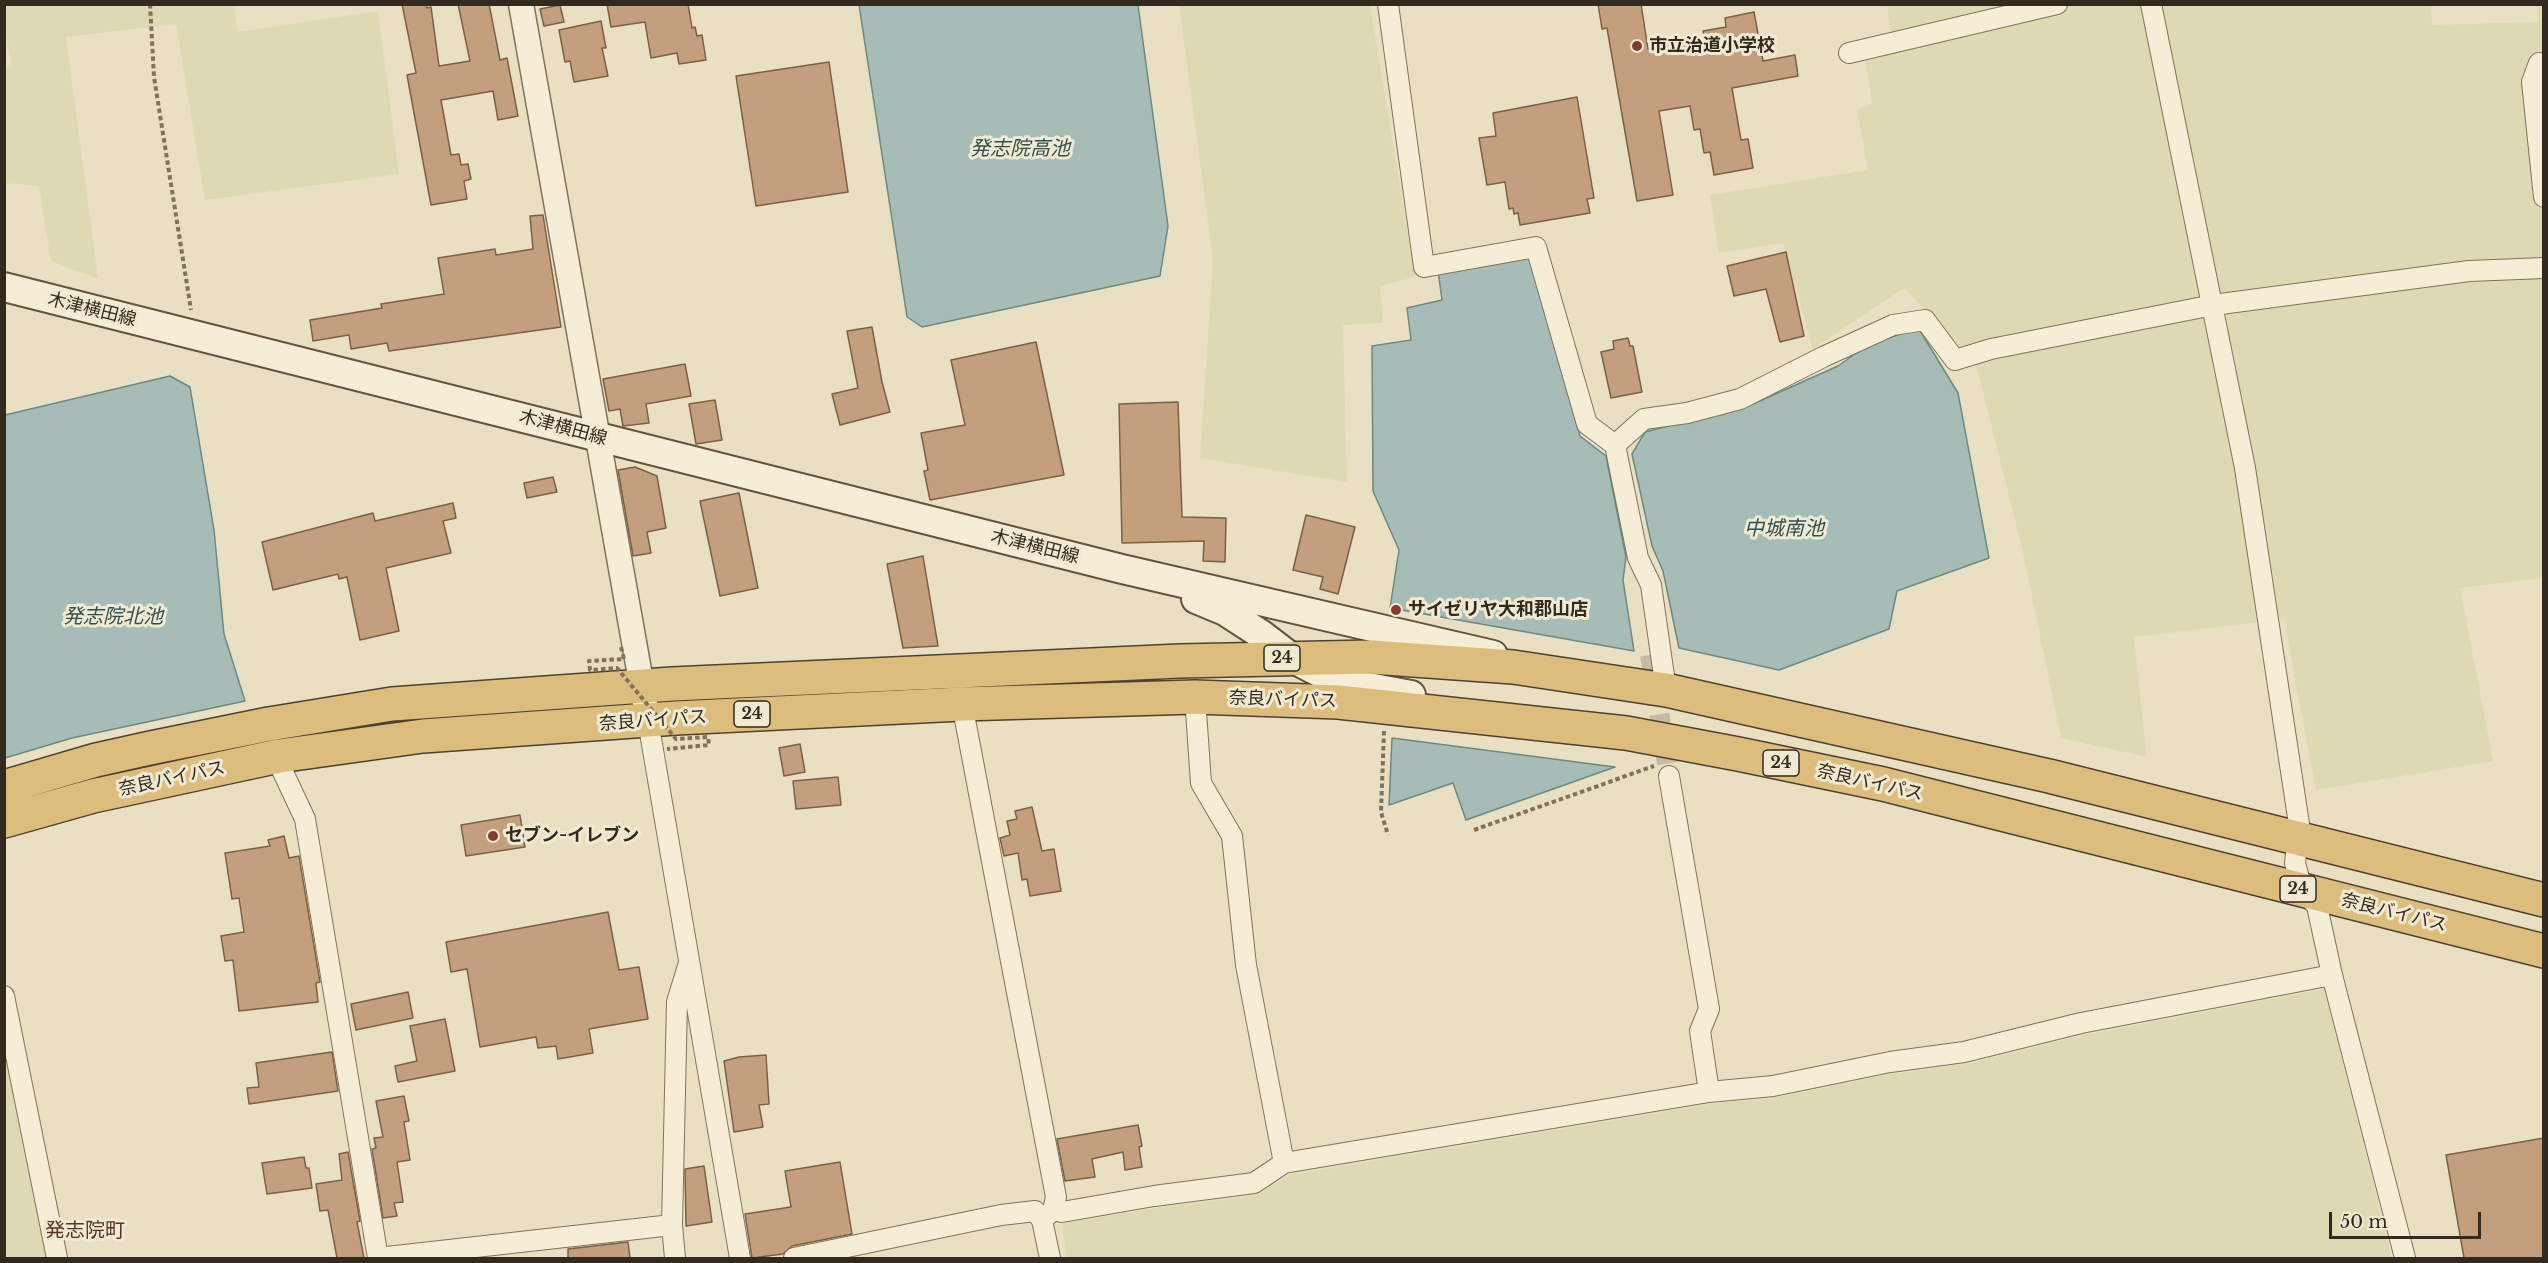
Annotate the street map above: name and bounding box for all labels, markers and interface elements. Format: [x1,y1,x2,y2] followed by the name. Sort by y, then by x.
[1649,35,1775,57] place label: 市立治道小学校
[1630,39,1644,53] marker: 市立治道小学校
[970,137,1070,161] water label: 発志院高池
[46,289,138,331] street label: 木津横田線
[517,406,609,450] street label: 木津横田線
[1744,517,1824,541] water label: 中城南池
[989,526,1081,568] street label: 木津横田線
[1408,599,1588,621] place label: サイゼリヤ大和郡山店
[1389,603,1403,617] marker: サイゼリヤ大和郡山店
[63,605,163,629] water label: 発志院北池
[1264,645,1300,671] road number: 24
[1229,687,1337,713] street label: 奈良バイパス
[734,701,770,727] road number: 24
[598,706,708,736] street label: 奈良バイパス
[1763,750,1799,776] road number: 24
[117,757,227,801] street label: 奈良バイパス
[1815,760,1925,806] street label: 奈良バイパス
[505,825,639,847] place label: セブン-イレブン
[486,829,500,843] marker: セブン-イレブン
[2280,876,2316,902] road number: 24
[2339,889,2449,937] street label: 奈良バイパス
[2332,1200,2484,1238] scale bar
[2340,1211,2388,1233] text: 50 m
[45,1219,125,1243] district label: 発志院町

